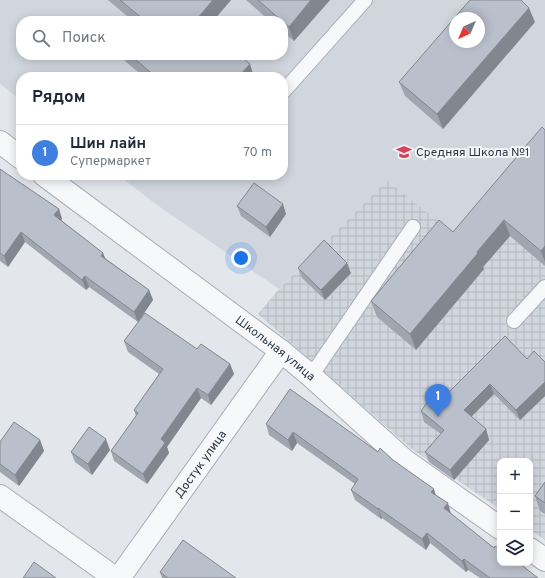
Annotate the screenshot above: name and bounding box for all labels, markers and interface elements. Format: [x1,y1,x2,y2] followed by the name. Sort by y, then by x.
[449,12,485,48] north arrow
[16,16,288,60] search box
[30,27,52,49] icon: search
[62,29,106,48] text: Поиск
[32,87,85,109] text: Рядом
[70,135,146,154] text: Шин лайн
[395,143,413,161] school or university icon: Средняя Школа №1
[42,145,48,161] text: 1
[243,145,272,161] text: 70 m
[416,145,529,161] place label: Средняя Школа №1
[70,154,151,170] text: Супермаркет
[231,248,251,268] your location
[232,313,318,385] street label: Школьная улица
[425,384,451,417] pin: 1
[171,428,231,502] street label: Достук улица
[497,458,533,566] map controls
[497,458,533,494] button: +
[497,494,533,530] button: −
[497,530,533,566] button: layers

